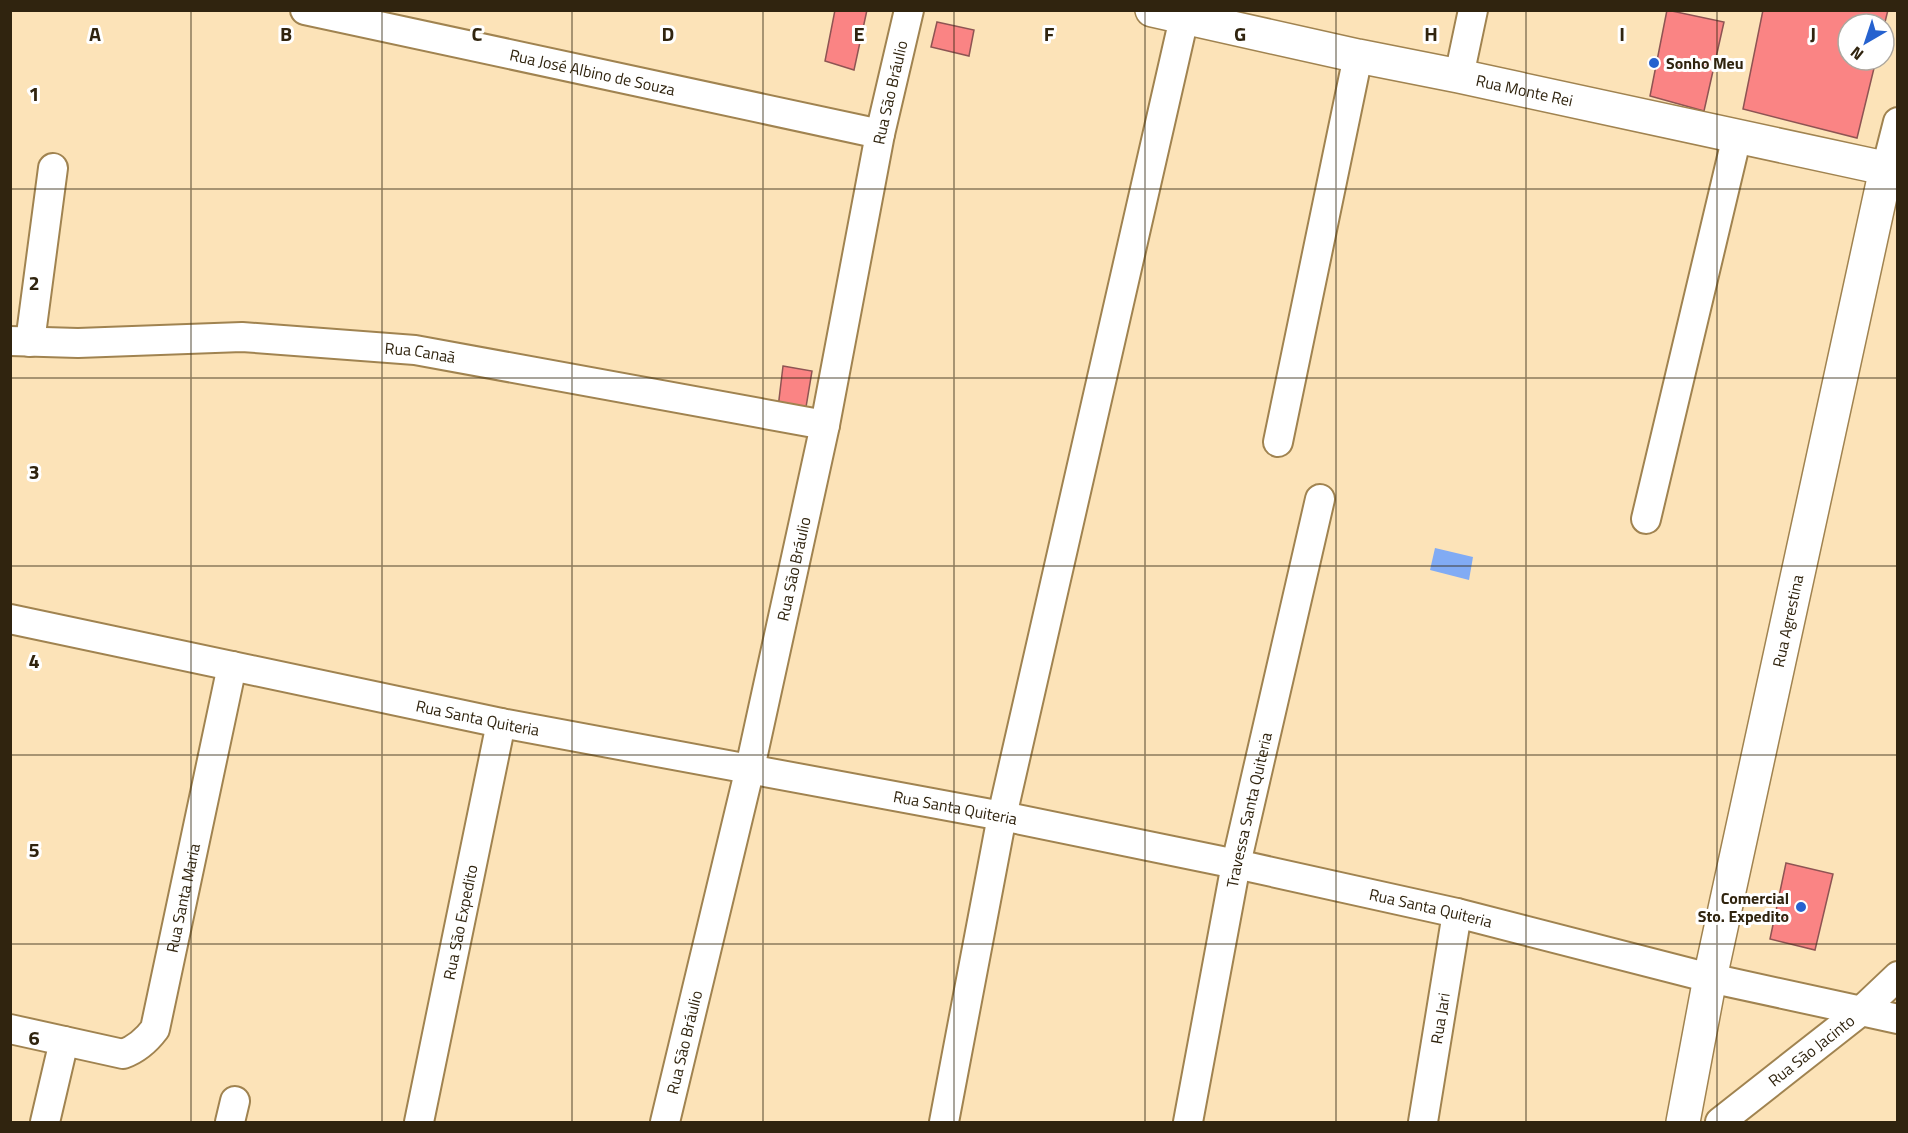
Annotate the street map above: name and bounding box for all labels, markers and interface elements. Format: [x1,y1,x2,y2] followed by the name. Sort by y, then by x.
[1836,12,1896,72] north arrow
[89,18,101,49] text: A
[280,18,292,49] text: B
[472,18,483,49] text: C
[662,18,674,49] text: D
[853,18,865,49] text: E
[1044,18,1055,49] text: F
[1234,18,1246,49] text: G
[1424,18,1438,49] text: H
[1619,18,1625,49] text: I
[1810,18,1816,49] text: J
[866,38,913,146] street label: Rua São Bráulio
[1845,41,1868,66] text: N
[507,42,677,101] street label: Rua José Albino de Souza
[1666,51,1744,75] place label: Sonho Meu
[1647,56,1661,70] marker: Sonho Meu
[1474,68,1575,112] street label: Rua Monte Rei
[28,78,40,109] text: 1
[28,267,40,298] text: 2
[384,336,458,369] street label: Rua Canaã
[28,456,40,487] text: 3
[770,514,817,623] street label: Rua São Bráulio
[1766,572,1809,669] street label: Rua Agrestina
[28,645,40,676] text: 4
[414,693,542,742] street label: Rua Santa Quiteria
[1220,730,1278,889] street label: Travessa Santa Quiteria
[891,784,1020,831] street label: Rua Santa Quiteria
[28,834,40,865] text: 5
[160,841,206,955] street label: Rua Santa Maria
[437,862,484,982] street label: Rua São Expedito
[1367,882,1495,934] street label: Rua Santa Quiteria
[1698,886,1789,928] place label: Comercial Sto. Expedito
[1794,900,1808,914] marker: Comercial Sto. Expedito
[660,988,708,1097] street label: Rua São Bráulio
[1424,991,1456,1046] street label: Rua Jari
[1763,1009,1860,1092] street label: Rua São Jacinto
[28,1022,40,1053] text: 6

